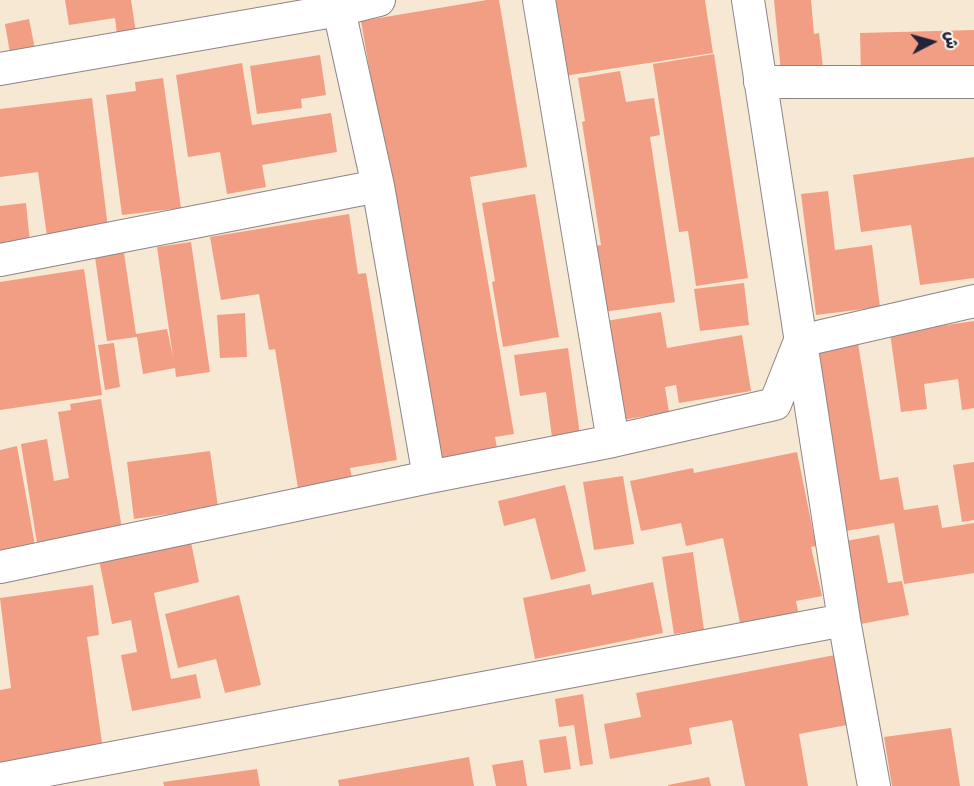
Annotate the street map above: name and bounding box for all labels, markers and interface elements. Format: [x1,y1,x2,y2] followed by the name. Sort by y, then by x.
[902,12,962,72] north arrow
[937,30,963,50] text: ش

